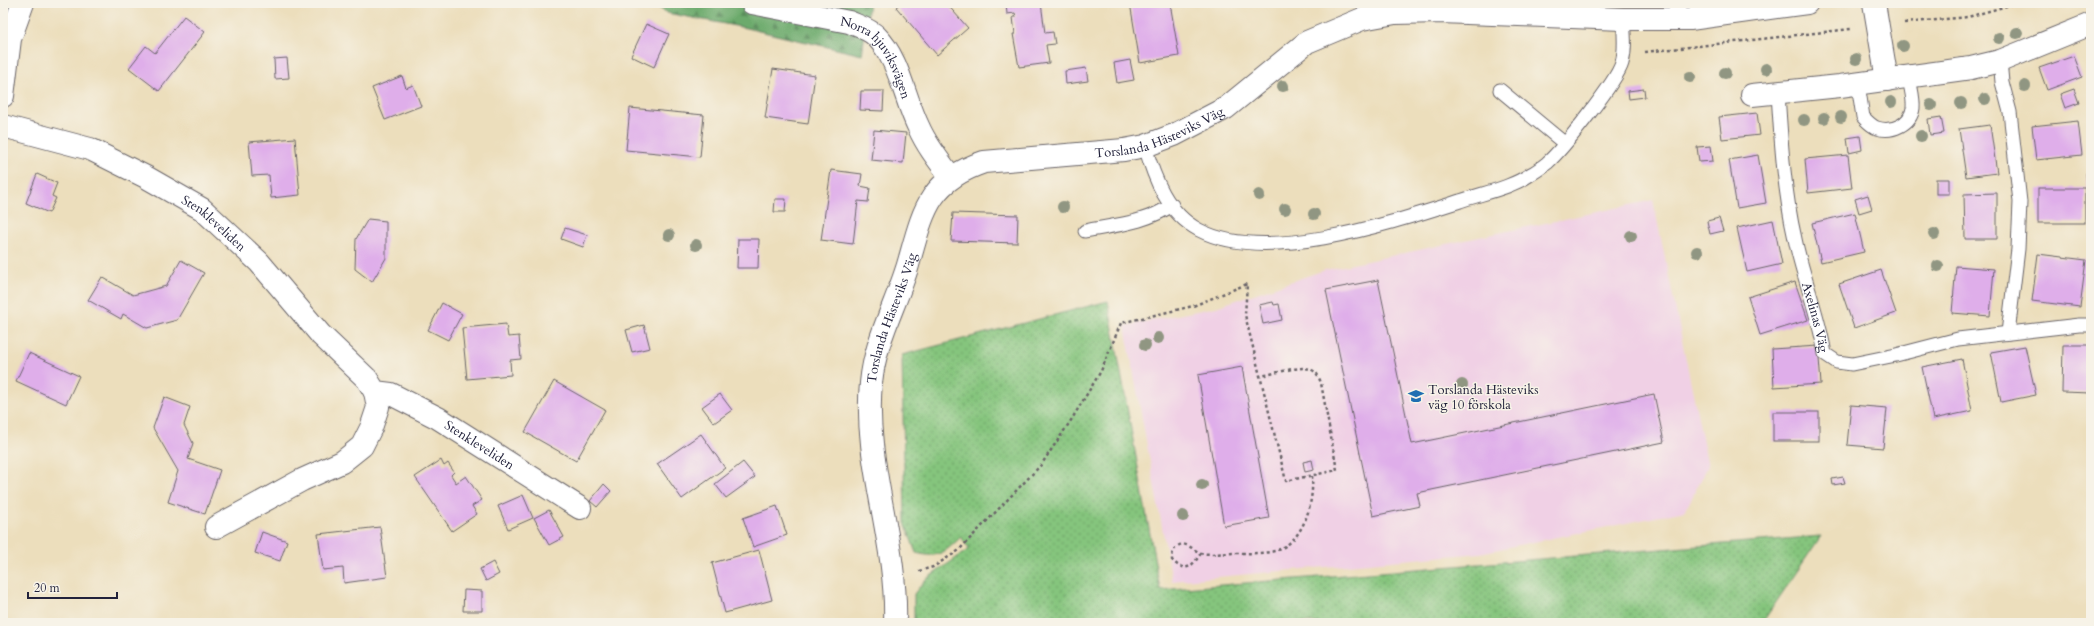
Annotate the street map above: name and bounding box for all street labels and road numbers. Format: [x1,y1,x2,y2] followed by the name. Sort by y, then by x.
[839,13,915,102] street label: Norra hjuviksvägen
[1094,102,1228,162] street label: Torslanda Hästeviks Väg
[178,191,250,256] street label: Stenkleveliden
[863,250,921,384] street label: Torslanda Hästeviks Väg
[1797,280,1833,354] street label: Axelinas Väg
[441,416,518,475] street label: Stenkleveliden

